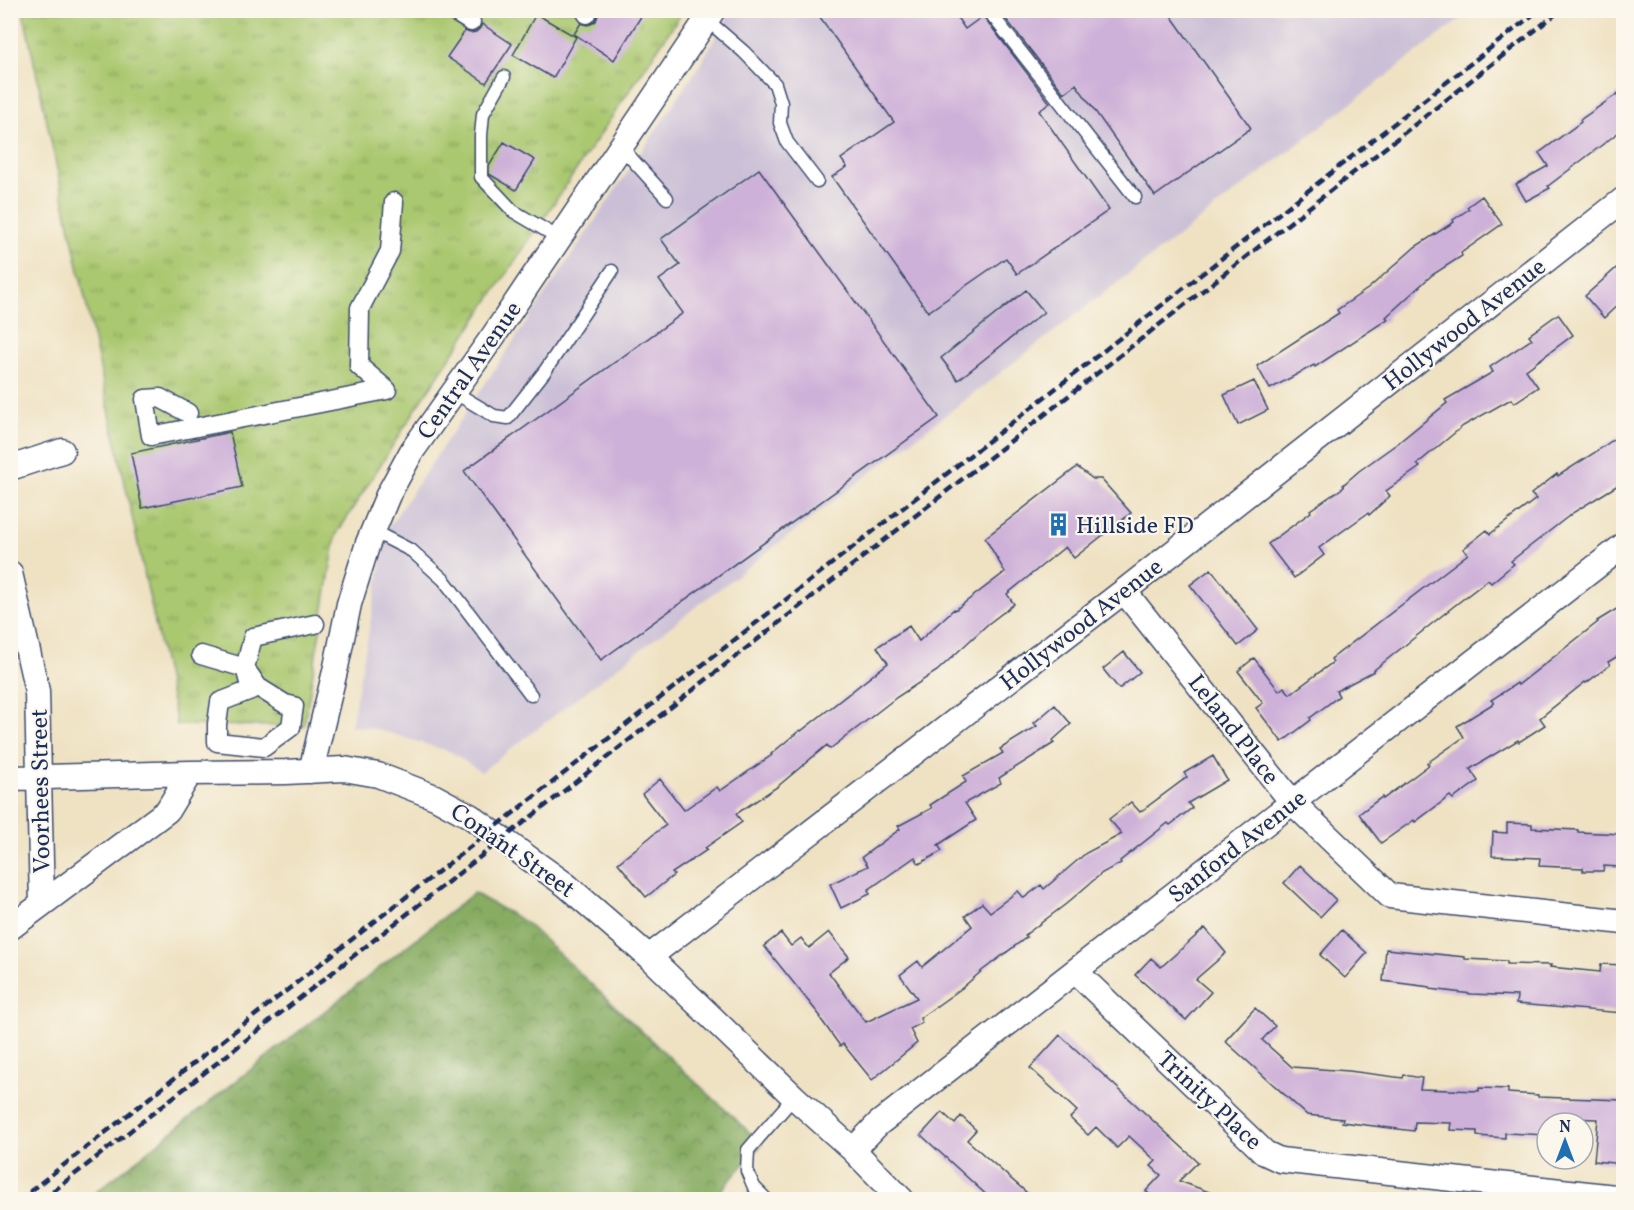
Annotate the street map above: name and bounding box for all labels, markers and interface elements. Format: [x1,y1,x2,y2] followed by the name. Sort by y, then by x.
[1376,251,1554,400] street label: Hollywood Avenue
[410,295,531,447] street label: Central Avenue
[1076,510,1194,544] place label: Hillside FD
[1045,512,1071,538] building icon: Hillside FD
[993,551,1171,700] street label: Hollywood Avenue
[1178,668,1286,793] street label: Leland Place
[24,708,60,874] street label: Voorhees Street
[1162,783,1315,913] street label: Sanford Avenue
[443,796,581,907] street label: Conant Street
[1149,1044,1269,1159] street label: Trinity Place
[1535,1111,1595,1171] north arrow
[1559,1117,1571,1139] text: N

